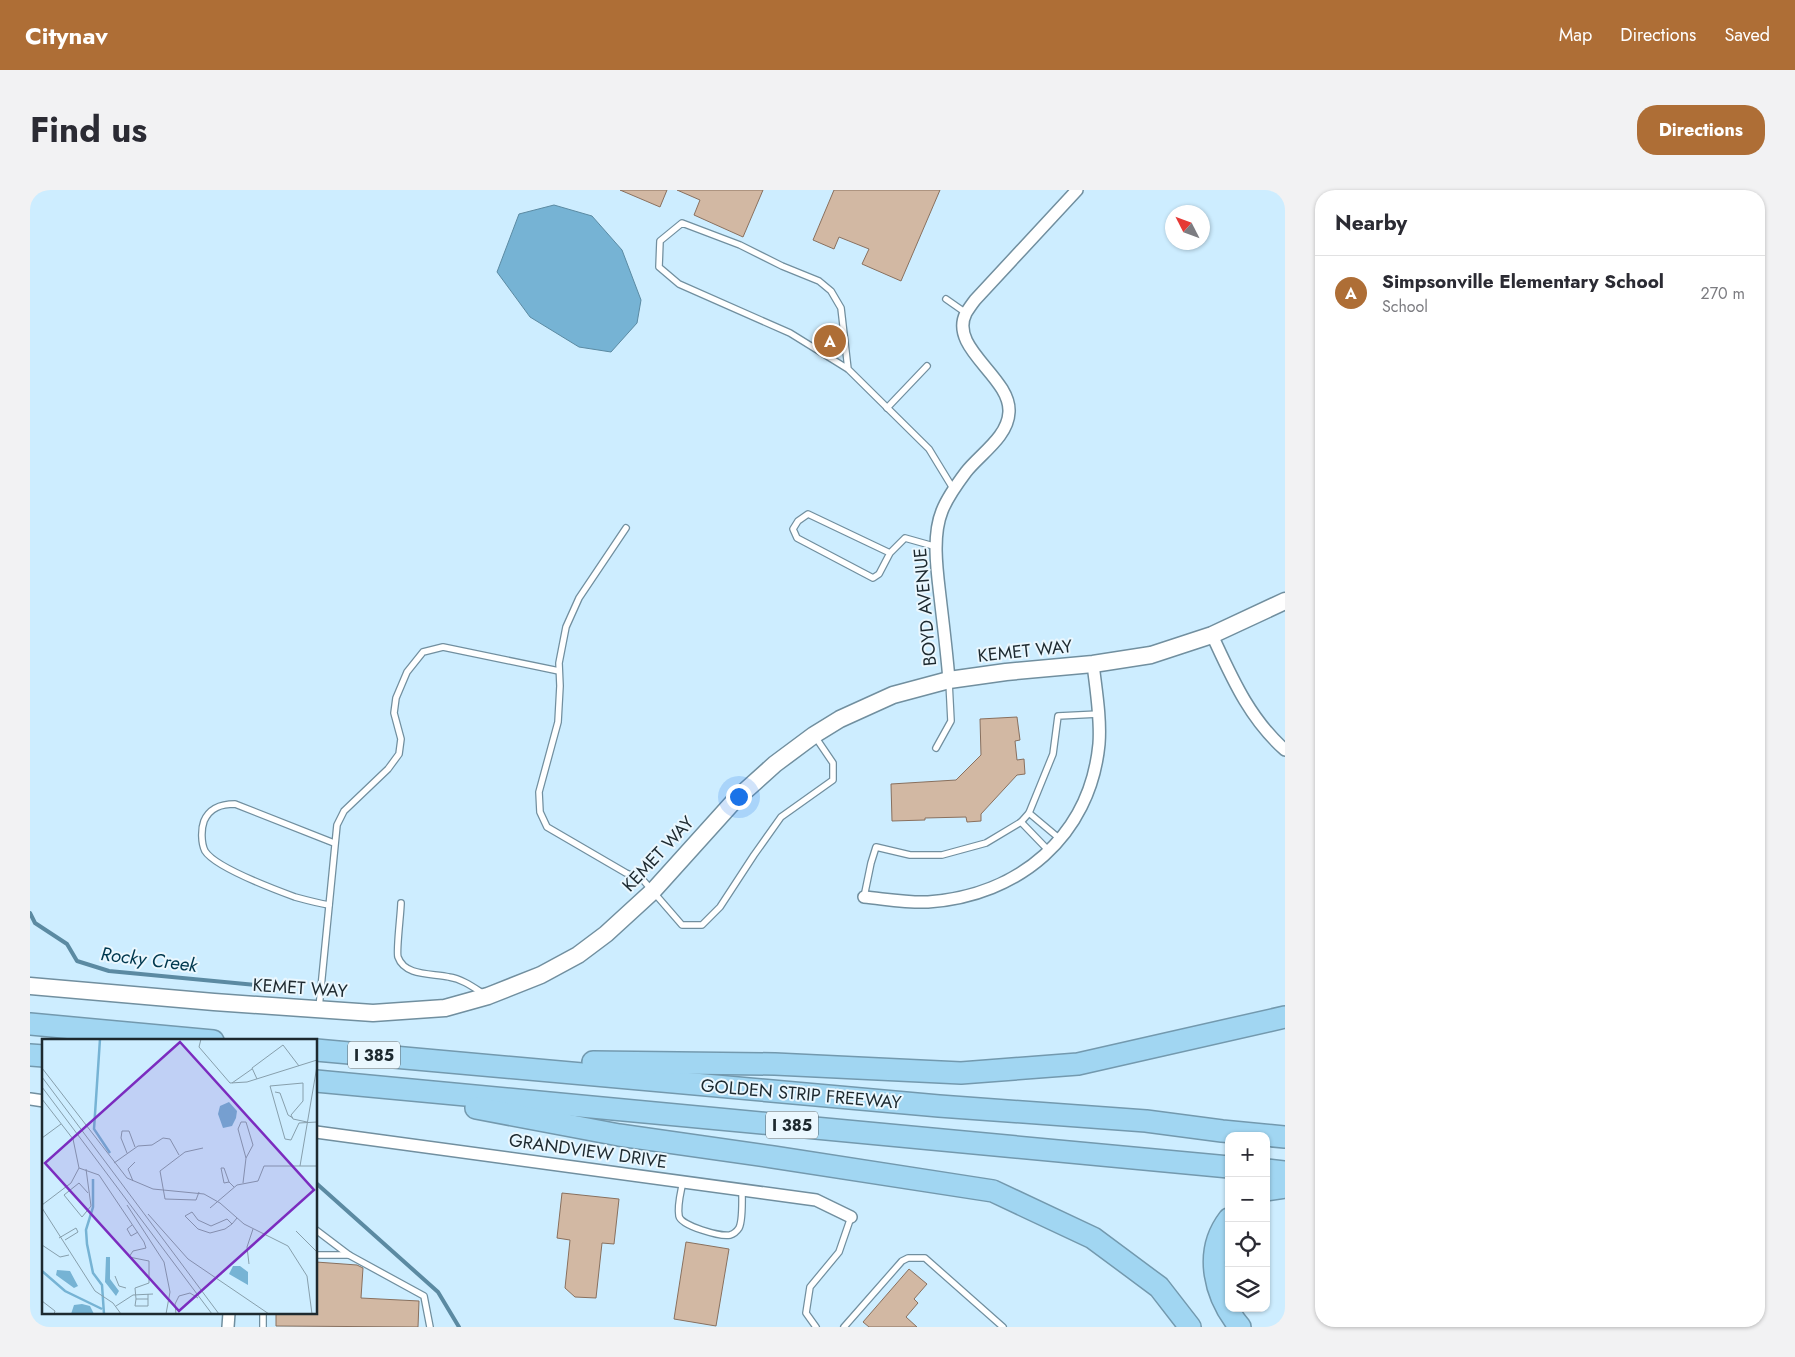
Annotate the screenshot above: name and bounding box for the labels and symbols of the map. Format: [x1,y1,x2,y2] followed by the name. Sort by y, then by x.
[1165,205,1210,250] north arrow
[814,322,846,360] pin: A
[907,547,943,667] street label: BOYD AVENUE
[976,633,1075,669] street label: KEMET WAY
[726,784,752,810] your location
[616,810,701,898] street label: KEMET WAY
[99,940,200,979] water label: Rocky Creek
[252,972,349,1004] street label: KEMET WAY
[42,1039,318,1314] inset map
[348,1042,400,1068] road number: I 385
[700,1072,903,1116] street label: GOLDEN STRIP FREEWAY
[766,1112,818,1138] road number: I 385
[507,1127,669,1175] street label: GRANDVIEW DRIVE

